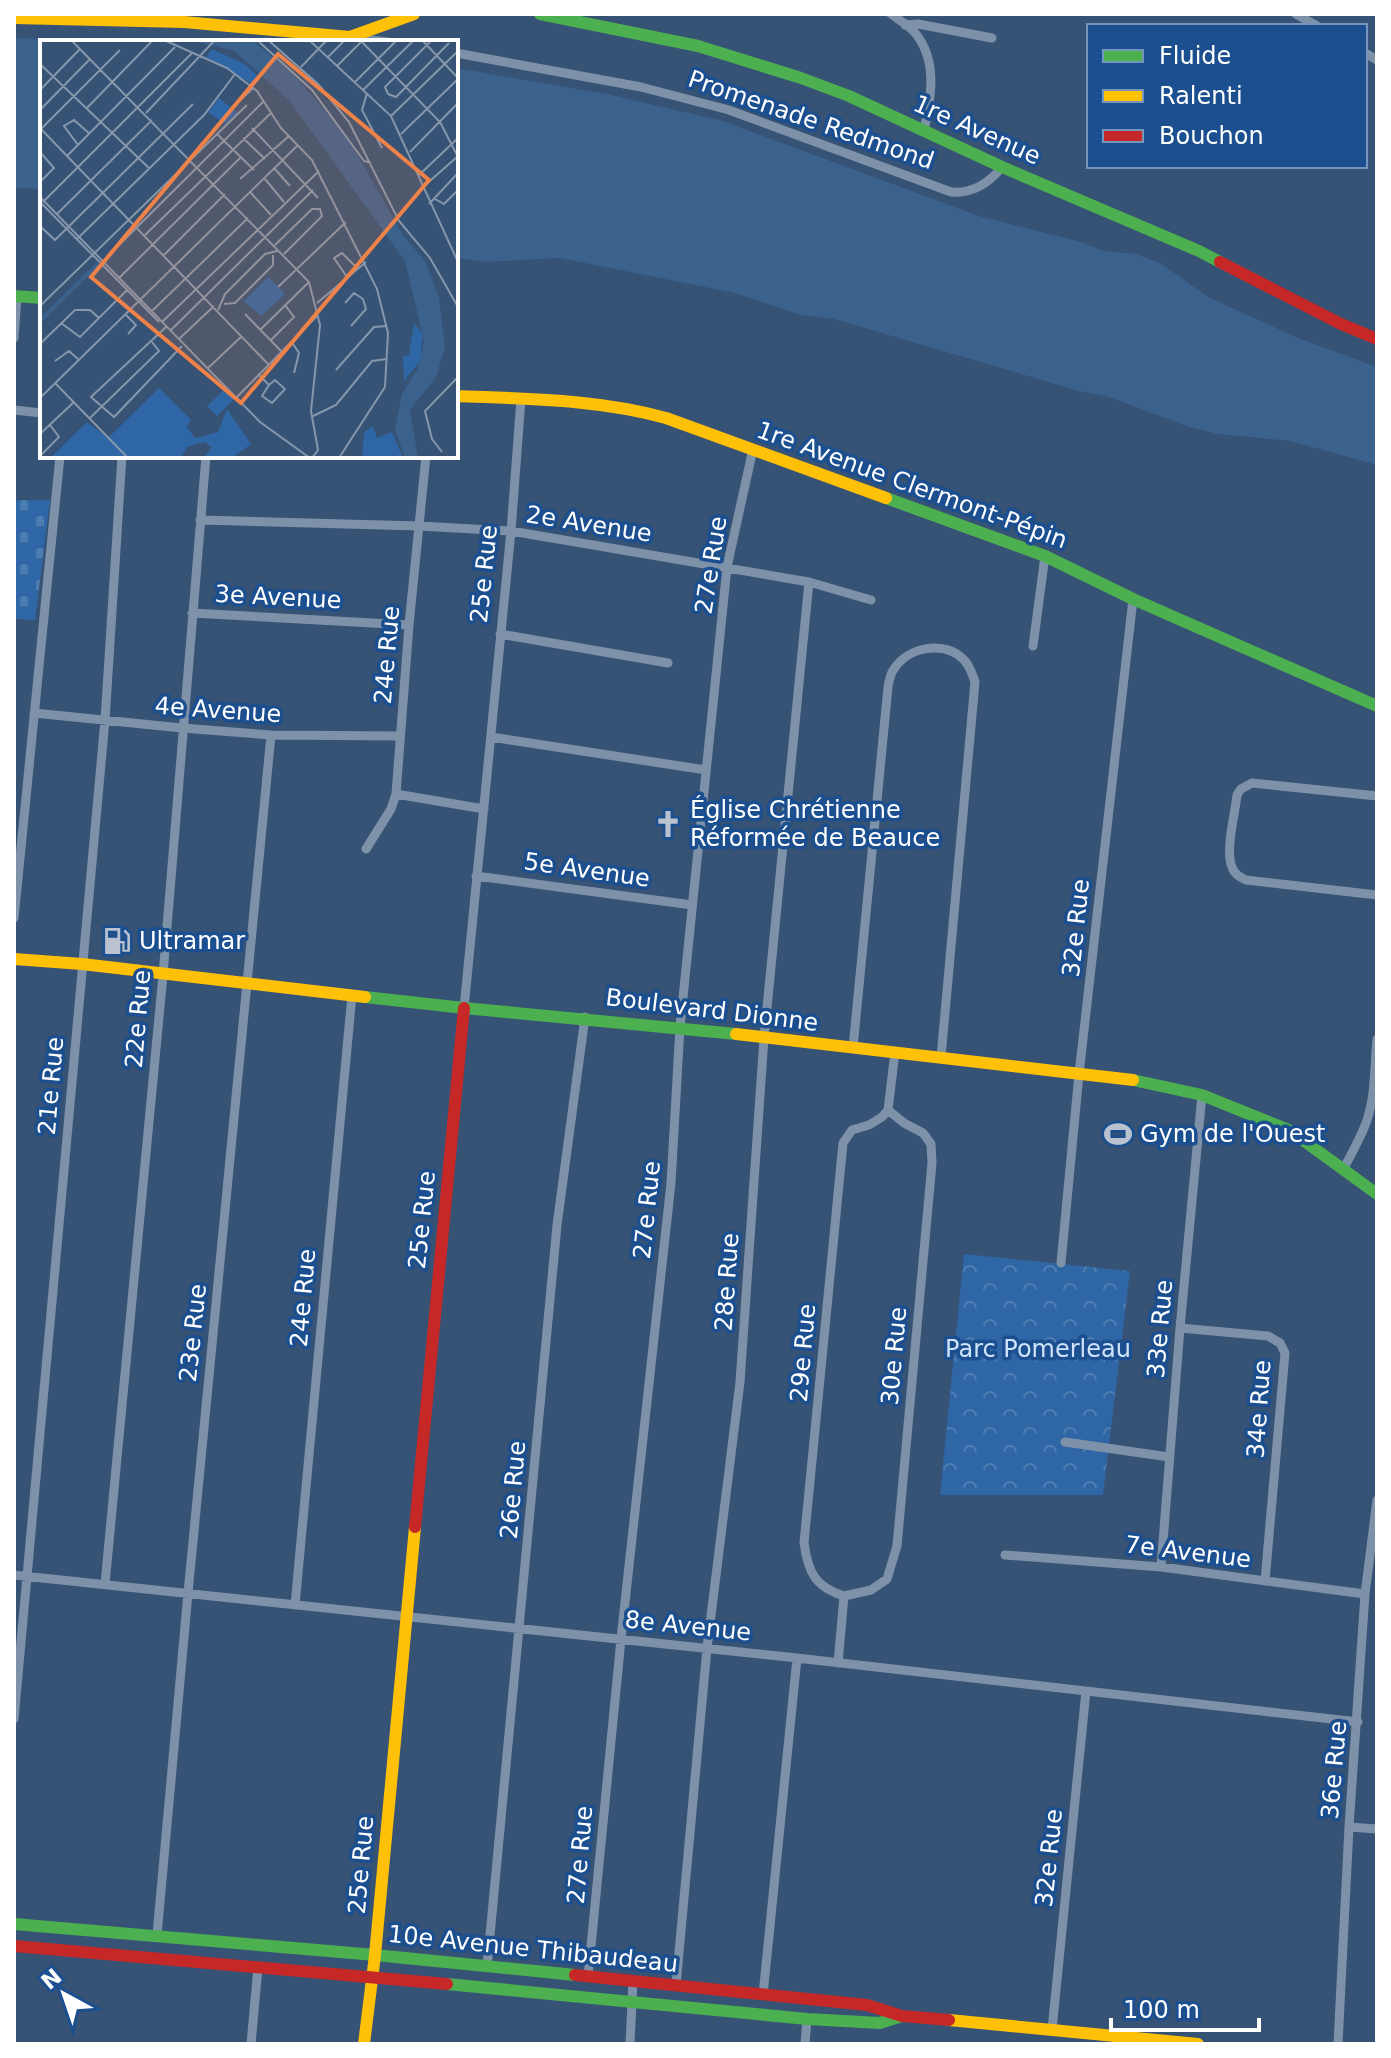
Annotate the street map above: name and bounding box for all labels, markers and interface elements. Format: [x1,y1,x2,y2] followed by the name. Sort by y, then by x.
[1087,24,1367,168] legend
[40,40,458,458] inset map
[1159,42,1231,70] text: Fluide
[685,65,937,175] street label: Promenade Redmond
[1159,82,1243,110] text: Ralenti
[909,90,1045,170] street label: 1re Avenue
[1159,122,1264,150] text: Bouchon
[753,416,1071,554] street label: 1re Avenue Clermont-Pépin
[524,500,654,548] street label: 2e Avenue
[689,514,733,616] street label: 27e Rue
[465,524,503,624] street label: 25e Rue
[214,580,342,614] street label: 3e Avenue
[369,605,405,705] street label: 24e Rue
[154,692,282,728] street label: 4e Avenue
[690,795,940,852] place label: Église Chrétienne Réformée de Beauce
[653,809,683,839] church icon: Église Chrétienne Réformée de Beauce
[522,847,652,893] street label: 5e Avenue
[1057,878,1095,978] street label: 32e Rue
[102,926,132,956] fuel station icon: Ultramar
[139,927,245,955] place label: Ultramar
[120,969,156,1069] street label: 22e Rue
[604,983,820,1037] street label: Boulevard Dionne
[33,1036,69,1136] street label: 21e Rue
[1103,1119,1133,1149] sports icon: Gym de l'Ouest
[1140,1120,1325,1148] place label: Gym de l'Ouest
[628,1160,666,1260] street label: 27e Rue
[403,1170,441,1270] street label: 25e Rue
[710,1232,744,1332] street label: 28e Rue
[285,1248,321,1348] street label: 24e Rue
[1142,1279,1178,1379] street label: 33e Rue
[174,1283,212,1383] street label: 23e Rue
[785,1303,821,1403] street label: 29e Rue
[876,1306,912,1406] street label: 30e Rue
[945,1335,1131,1363] park label: Parc Pomerleau
[1242,1359,1276,1459] street label: 34e Rue
[495,1440,531,1540] street label: 26e Rue
[1123,1530,1253,1574] street label: 7e Avenue
[623,1605,753,1647] street label: 8e Avenue
[1316,1720,1352,1820] street label: 36e Rue
[562,1805,598,1905] street label: 27e Rue
[1030,1808,1068,1908] street label: 32e Rue
[343,1815,379,1915] street label: 25e Rue
[387,1920,679,1978] street label: 10e Avenue Thibaudeau
[24,1954,104,2034] north arrow
[36,1964,67,1995] text: N
[1111,1982,1259,2032] scale bar
[1123,1996,1200,2024] text: 100 m

